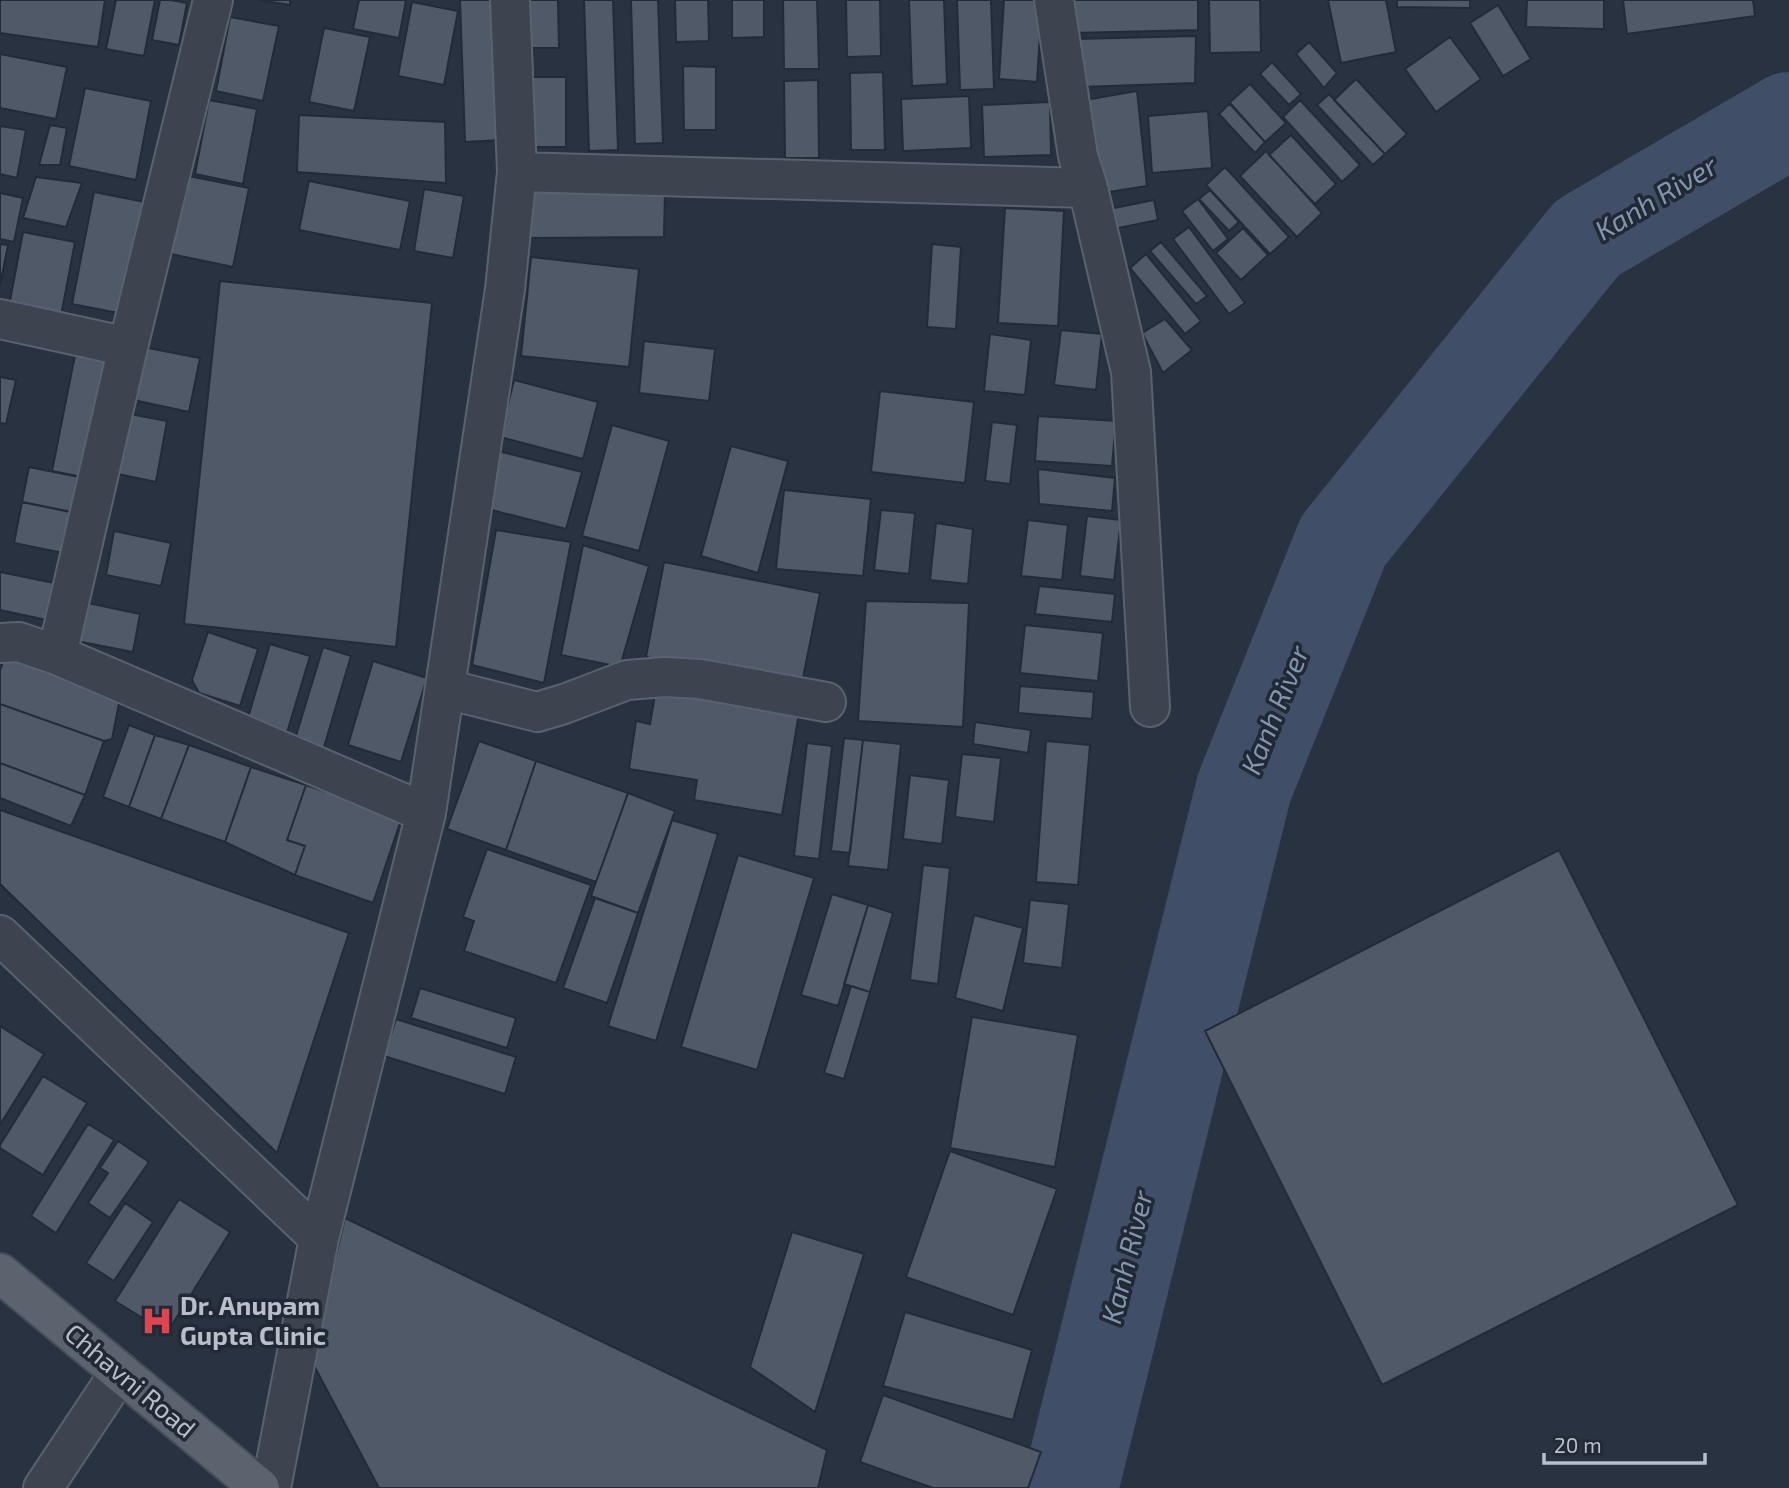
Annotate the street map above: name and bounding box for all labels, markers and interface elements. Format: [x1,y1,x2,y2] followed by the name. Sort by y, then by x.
[1588,147,1723,247] water label: Kanh River
[1233,639,1316,779] water label: Kanh River
[1093,1186,1159,1327] water label: Kanh River
[180,1289,326,1350] place label: Dr. Anupam Gupta Clinic
[140,1304,174,1338] hospital icon: Dr. Anupam Gupta Clinic
[60,1316,202,1443] street label: Chhavni Road
[1544,1422,1705,1466] scale bar
[1554,1432,1602,1457] text: 20 m

